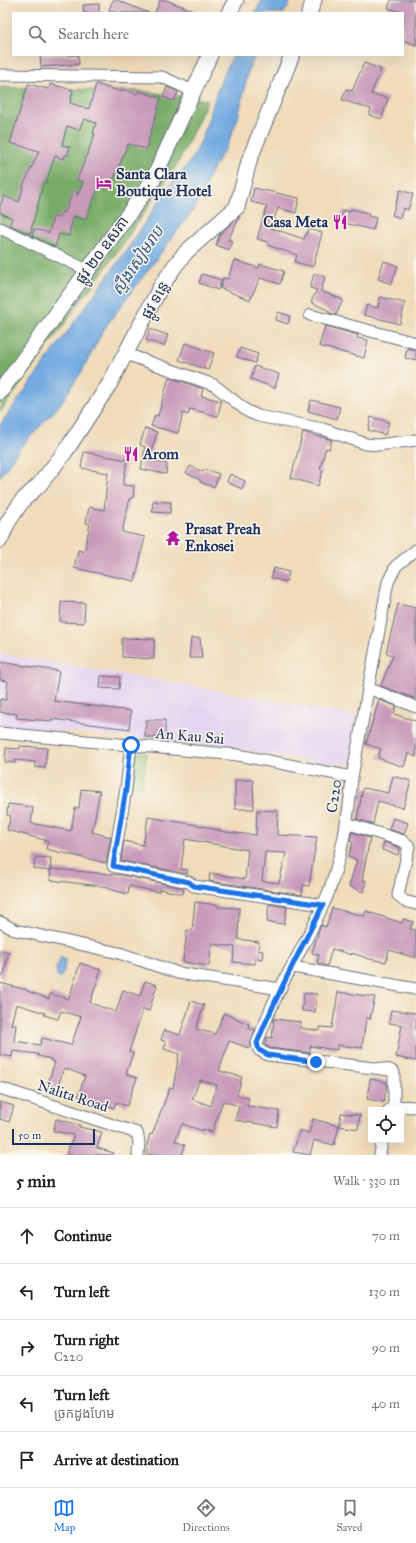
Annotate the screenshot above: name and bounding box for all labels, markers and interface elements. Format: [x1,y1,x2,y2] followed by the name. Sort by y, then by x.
[12,12,404,56] search box
[26,23,48,45] icon: search
[58,25,129,43] text: Search here
[116,165,213,201] place label: Santa Clara Boutique Hotel
[95,174,113,192] hotel icon: Santa Clara Boutique Hotel
[72,213,136,290] street label: ផ្លូវ ២០ ឧសភា
[263,213,329,231] place label: Casa Meta
[331,213,349,231] restaurant icon: Casa Meta
[107,220,169,299] water label: ស្ទឹងសៀមរាប
[137,278,177,324] street label: ផ្លូវ ទន្លេ
[122,445,140,463] restaurant icon: Arom
[142,445,179,463] place label: Arom
[185,520,261,555] place label: Prasat Preah Enkosei
[164,529,182,547] temple icon: Prasat Preah Enkosei
[154,724,225,748] street label: An Kau Sai
[122,736,140,754] route start
[323,778,345,814] street label: C220
[307,1053,325,1071] route end
[35,1076,111,1116] street label: Nalita Road
[368,1107,404,1143] map controls
[368,1107,404,1143] button: locate
[12,1127,95,1146] scale bar
[18,1129,41,1142] text: 50 m
[16,1171,56,1192] text: 5 min
[333,1173,400,1189] text: Walk · 330 m
[16,1225,38,1247] icon: ahead
[54,1227,112,1245] text: Continue
[372,1228,400,1244] text: 70 m
[16,1281,38,1303] icon: left
[54,1283,110,1301] text: Turn left
[368,1284,400,1300] text: 130 m
[54,1331,119,1349] text: Turn right
[16,1337,38,1359] icon: right
[372,1340,400,1356] text: 90 m
[54,1349,83,1365] text: C220
[54,1386,110,1404] text: Turn left
[16,1393,38,1415] icon: left
[371,1396,400,1412] text: 40 m
[54,1406,115,1422] text: ច្រកដួងហែម
[16,1449,38,1471] icon: arrive
[54,1451,179,1469] text: Arrive at destination
[53,1497,75,1534] tab: Map
[182,1497,230,1534] tab: Directions
[336,1497,363,1534] tab: Saved

